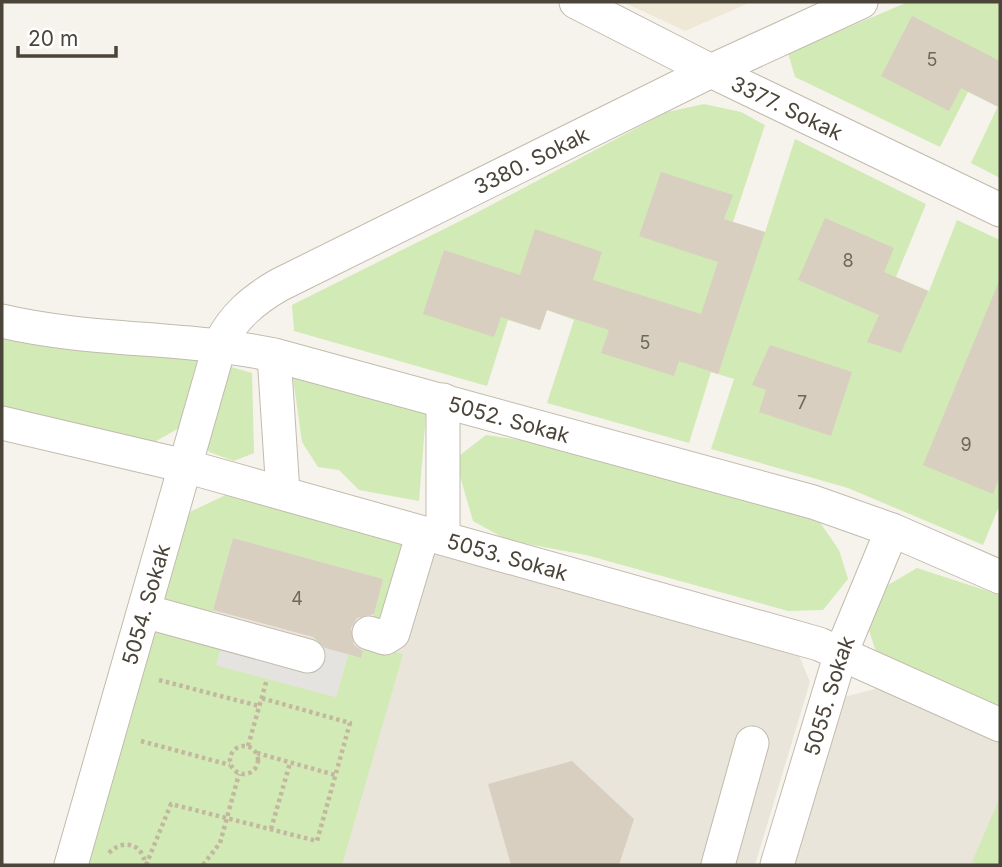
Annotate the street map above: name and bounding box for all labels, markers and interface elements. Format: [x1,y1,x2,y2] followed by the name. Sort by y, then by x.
[18,14,116,58] scale bar
[28,26,78,51] text: 20 m
[927,49,937,70] house number: 5
[727,70,847,145] street label: 3377. Sokak
[470,121,593,199] street label: 3380. Sokak
[842,250,854,271] house number: 8
[640,332,650,353] house number: 5
[446,391,573,448] street label: 5052. Sokak
[797,392,807,413] house number: 7
[960,434,972,455] house number: 9
[444,528,571,586] street label: 5053. Sokak
[116,541,175,668] street label: 5054. Sokak
[291,588,303,609] house number: 4
[798,632,859,758] street label: 5055. Sokak

